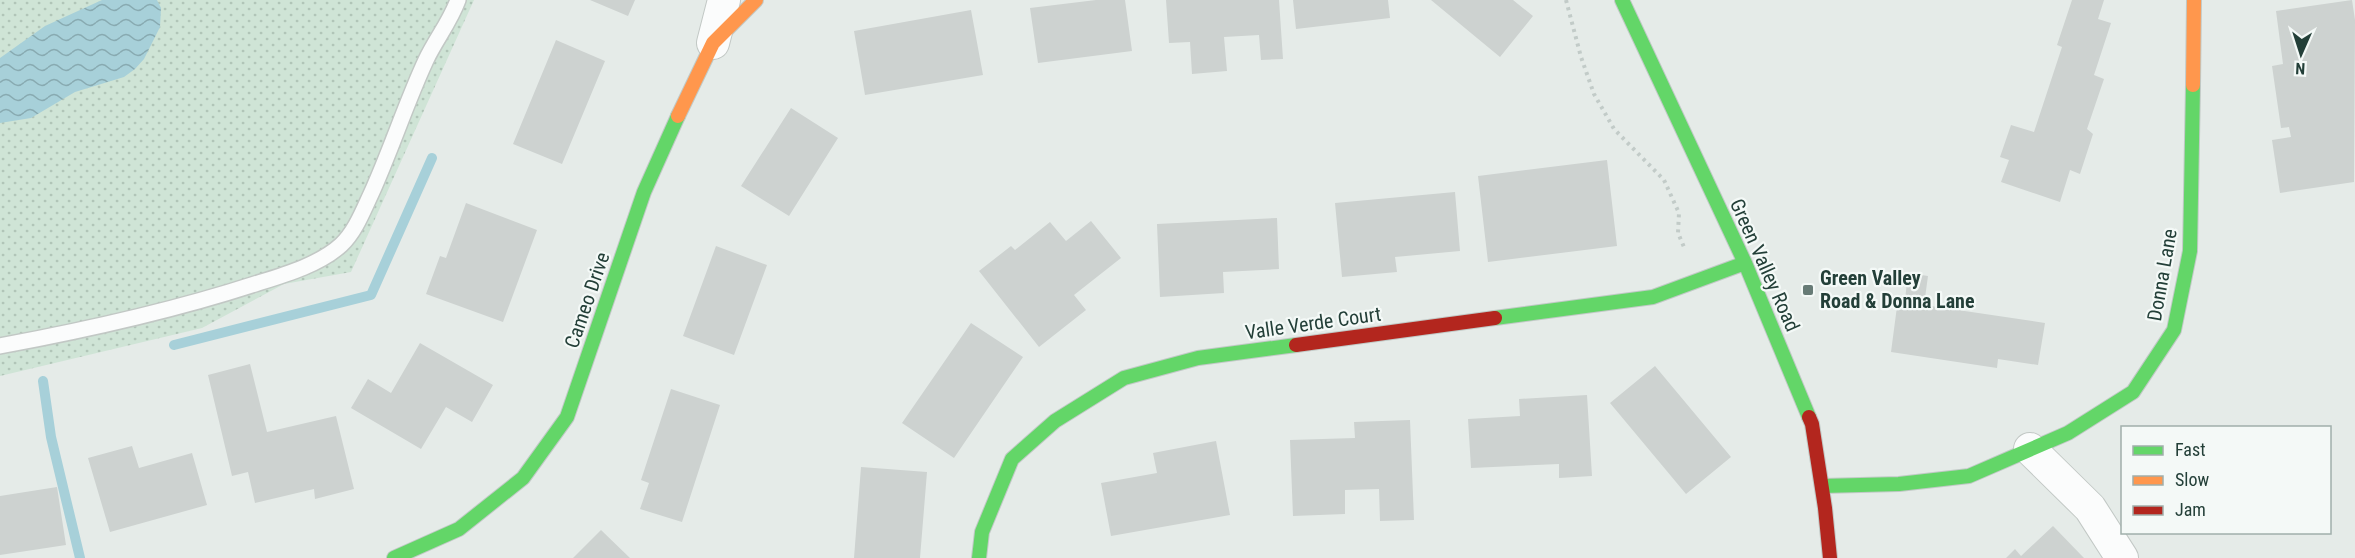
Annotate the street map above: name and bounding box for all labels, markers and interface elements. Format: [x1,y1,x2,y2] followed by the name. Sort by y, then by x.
[2271,24,2331,84] north arrow
[2295,59,2306,78] text: N
[1725,195,1805,335] street label: Green Valley Road
[2142,227,2182,323] street label: Donna Lane
[559,249,615,351] street label: Cameo Drive
[1820,266,1975,313] place label: Green Valley Road & Donna Lane
[1801,283,1815,297] marker: Green Valley Road & Donna Lane
[1244,302,1383,344] street label: Valle Verde Court
[2121,426,2331,534] legend
[2175,439,2206,460] text: Fast
[2175,469,2210,490] text: Slow
[2175,499,2206,520] text: Jam

